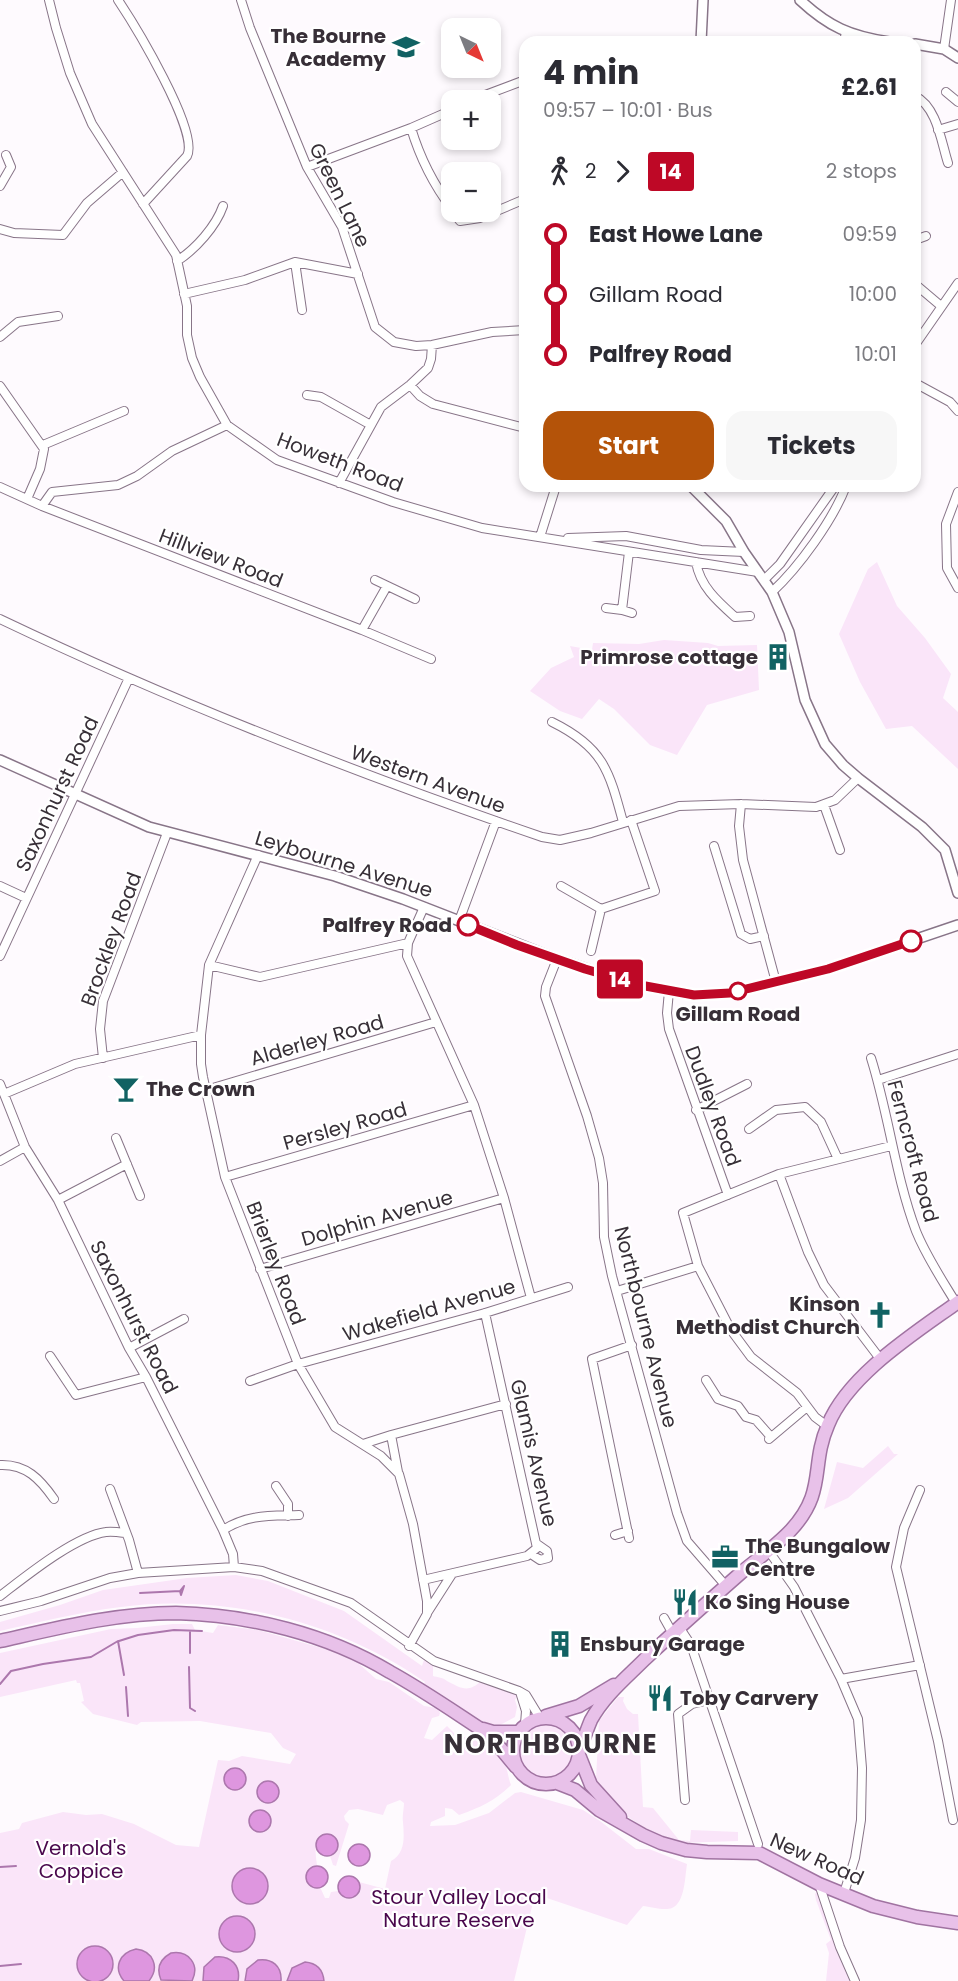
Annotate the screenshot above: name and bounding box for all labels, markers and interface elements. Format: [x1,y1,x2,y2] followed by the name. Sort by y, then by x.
[441,18,501,78] north arrow
[441,18,501,222] map controls
[270,22,386,73] place label: The Bourne Academy
[391,32,421,62] school or university icon: The Bourne Academy
[543,49,639,96] text: 4 min
[841,72,897,103] text: £2.61
[441,90,501,150] button: +
[543,96,713,124] text: 09:57 – 10:01 · Bus
[303,138,377,252] street label: Green Lane
[543,155,576,188] icon: walk
[606,155,639,188] icon: forward
[585,157,597,185] text: 2
[660,157,682,186] text: 14
[826,157,897,185] text: 2 stops
[441,162,501,222] button: −
[589,219,763,250] text: East Howe Lane
[842,220,897,248] text: 09:59
[589,279,723,310] text: Gillam Road
[849,280,897,308] text: 10:00
[589,339,732,370] text: Palfrey Road
[855,340,897,368] text: 10:01
[543,411,714,480] button: Start
[726,411,897,480] button: Tickets
[273,425,407,499] street label: Howeth Road
[155,521,287,595] street label: Hillview Road
[763,642,793,672] building icon: Primrose cottage
[580,643,758,671] place label: Primrose cottage
[9,712,105,876] street label: Saxonhurst Road
[347,738,509,820] street label: Western Avenue
[252,824,436,904] street label: Leybourne Avenue
[74,868,148,1010] street label: Brockley Road
[322,911,452,939] place label: Palfrey Road
[457,914,479,936] marker: Palfrey Road
[900,930,922,952] unlabelled marker
[593,960,647,998] line badge: 14
[609,965,631,994] text: 14
[729,982,747,1000] marker: Gillam Road
[676,1000,800,1028] place label: Gillam Road
[247,1008,387,1072] street label: Alderley Road
[678,1042,748,1170] street label: Dudley Road
[111,1074,141,1104] bar icon: The Crown
[146,1075,255,1103] place label: The Crown
[881,1077,945,1225] street label: Ferncroft Road
[280,1095,410,1157] street label: Persley Road
[298,1183,456,1253] street label: Dolphin Avenue
[240,1197,312,1329] street label: Brierley Road
[607,1223,685,1431] street label: Northbourne Avenue
[83,1236,185,1398] street label: Saxonhurst Road
[339,1272,519,1348] street label: Wakefield Avenue
[676,1290,860,1341] place label: Kinson Methodist Church
[865,1300,895,1330] church icon: Kinson Methodist Church
[503,1377,565,1529] street label: Glamis Avenue
[745,1532,891,1583] place label: The Bungalow Centre
[710,1542,740,1572] office icon: The Bungalow Centre
[670,1587,700,1617] restaurant icon: Ko Sing House
[705,1588,850,1616] place label: Ko Sing House
[545,1629,575,1659] building icon: Ensbury Garage
[580,1630,745,1658] place label: Ensbury Garage
[645,1683,675,1713] restaurant icon: Toby Carvery
[680,1684,819,1712] place label: Toby Carvery
[444,1726,658,1762] district label: NORTHBOURNE
[766,1826,868,1892] street label: New Road
[35,1834,127,1885] park label: Vernold's Coppice
[371,1883,547,1934] park label: Stour Valley Local Nature Reserve

